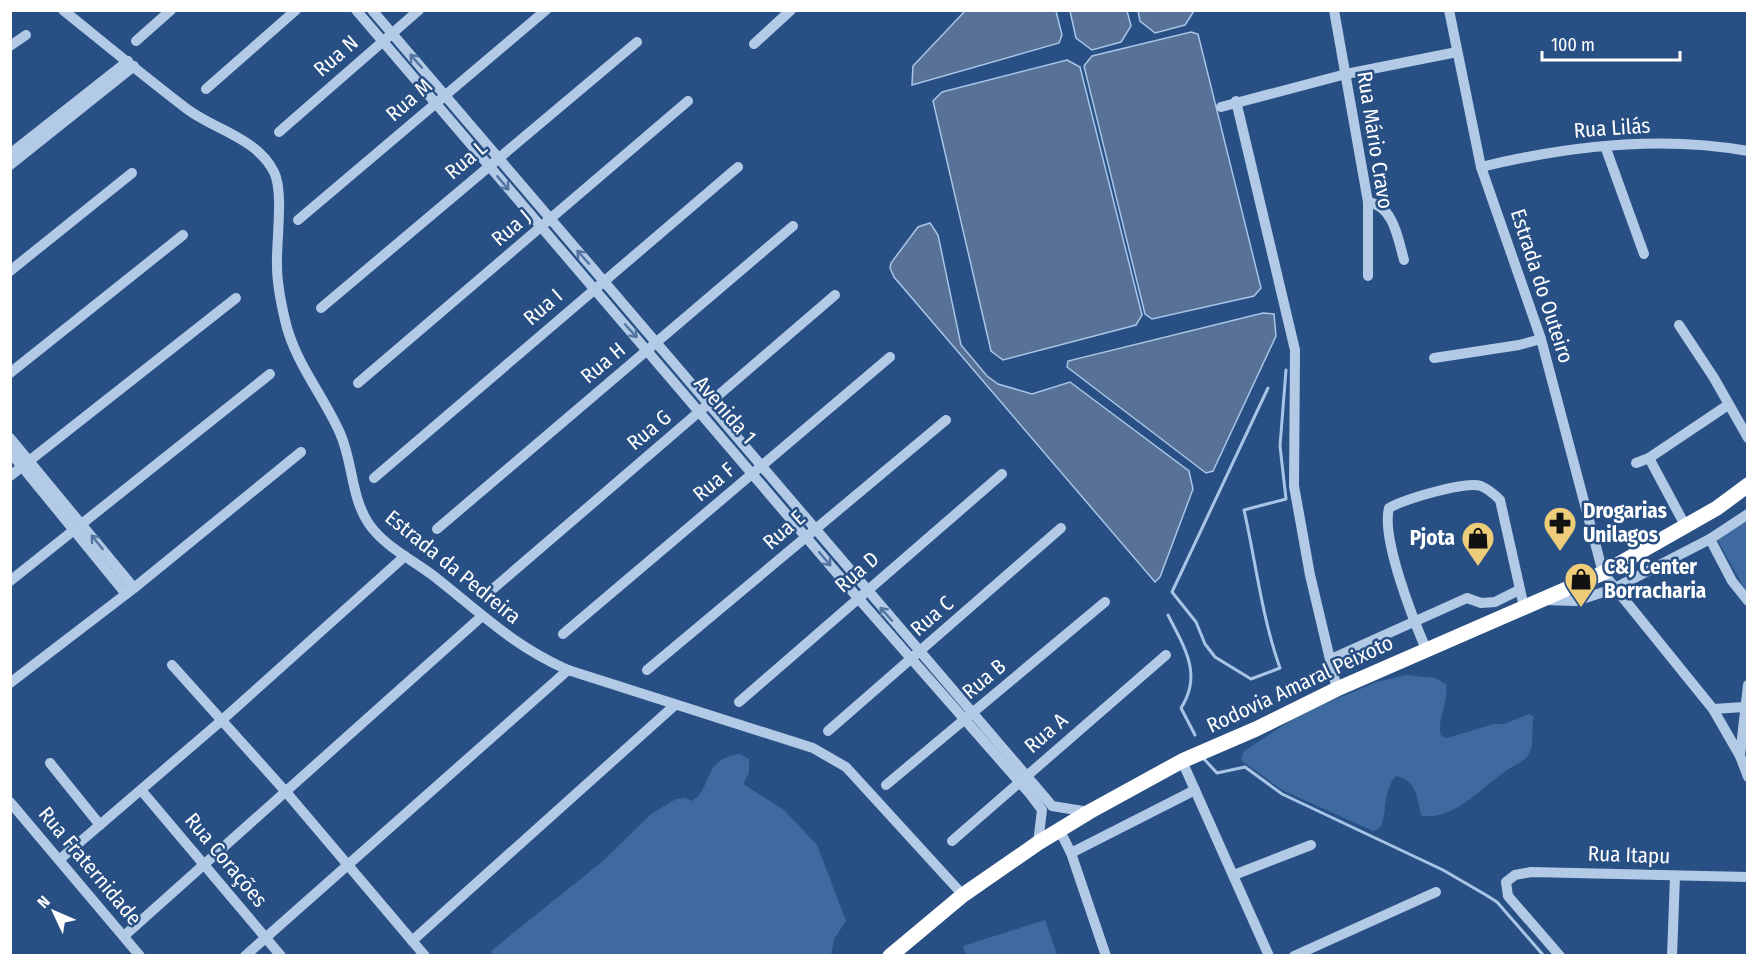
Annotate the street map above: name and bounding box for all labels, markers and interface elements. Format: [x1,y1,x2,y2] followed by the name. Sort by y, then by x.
[1542,24,1680,62] scale bar
[308,30,364,82] street label: Rua N
[1551,34,1595,56] text: 100 m
[409,54,423,69] one-way arrow
[1351,69,1399,211] street label: Rua Mário Cravo
[381,73,437,127] street label: Rua M
[1573,112,1651,144] street label: Rua Lilás
[440,135,493,185] street label: Rua L
[496,175,510,190] one-way arrow
[486,204,536,252] street label: Rua J
[1505,206,1579,366] street label: Estrada do Outeiro
[576,250,590,265] one-way arrow
[518,283,568,331] street label: Rua I
[624,323,638,338] one-way arrow
[575,337,631,389] street label: Rua H
[688,371,762,449] street label: Avenida 1
[622,404,676,456] street label: Rua G
[688,457,740,507] street label: Rua F
[1583,498,1667,548] place label: Drogarias Unilagos
[380,504,526,630] street label: Estrada da Pedreira
[758,505,811,555] street label: Rua E
[1542,505,1578,552] pharmacy icon: Drogarias Unilagos
[1460,520,1496,567] shop icon: Pjota
[1410,525,1455,551] place label: Pjota
[90,534,103,550] one-way arrow
[830,546,884,598] street label: Rua D
[818,551,832,566] one-way arrow
[1604,554,1706,604] place label: C&J Center Borracharia
[1563,561,1599,608] shop icon: C&J Center Borracharia
[905,590,959,642] street label: Rua C
[879,607,893,622] one-way arrow
[1203,629,1397,739] street label: Rodovia Amaral Peixoto
[957,653,1011,705] street label: Rua B
[1019,707,1073,759] street label: Rua A
[33,801,147,931] street label: Rua Fraternidade
[179,808,273,912] street label: Rua Corações
[1587,841,1671,869] street label: Rua Itapu
[24,882,84,942] north arrow
[33,892,54,912] text: N

